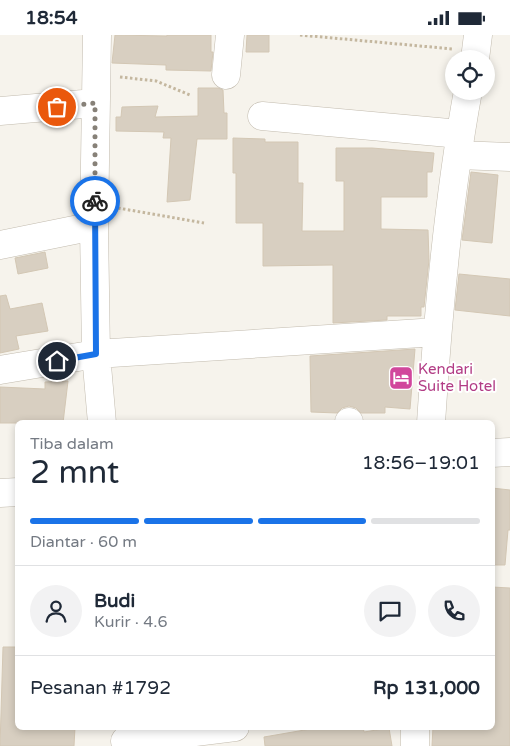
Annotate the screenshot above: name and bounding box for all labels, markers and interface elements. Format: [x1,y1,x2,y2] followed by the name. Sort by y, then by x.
[25,7,78,29] text: 18:54
[445,50,495,100] map controls
[445,50,495,100] button: locate
[36,86,78,128] pin
[43,93,71,121] icon: bag
[70,176,120,226] courier
[81,187,109,215] icon: bike
[36,340,78,382] pin
[43,347,71,375] icon: home
[418,360,496,395] place label: Kendari Suite Hotel
[388,365,414,391] hotel icon: Kendari Suite Hotel
[30,434,114,454] text: Tiba dalam
[362,452,480,474] text: 18:56–19:01
[30,454,119,492] text: 2 mnt
[30,532,137,552] text: Diantar · 60 m
[30,585,82,637] button: person
[364,585,416,637] button: chat
[428,585,480,637] button: phone
[94,590,135,612] text: Budi
[94,612,167,632] text: Kurir · 4.6
[30,677,171,699] text: Pesanan #1792
[373,677,480,699] text: Rp 131,000

